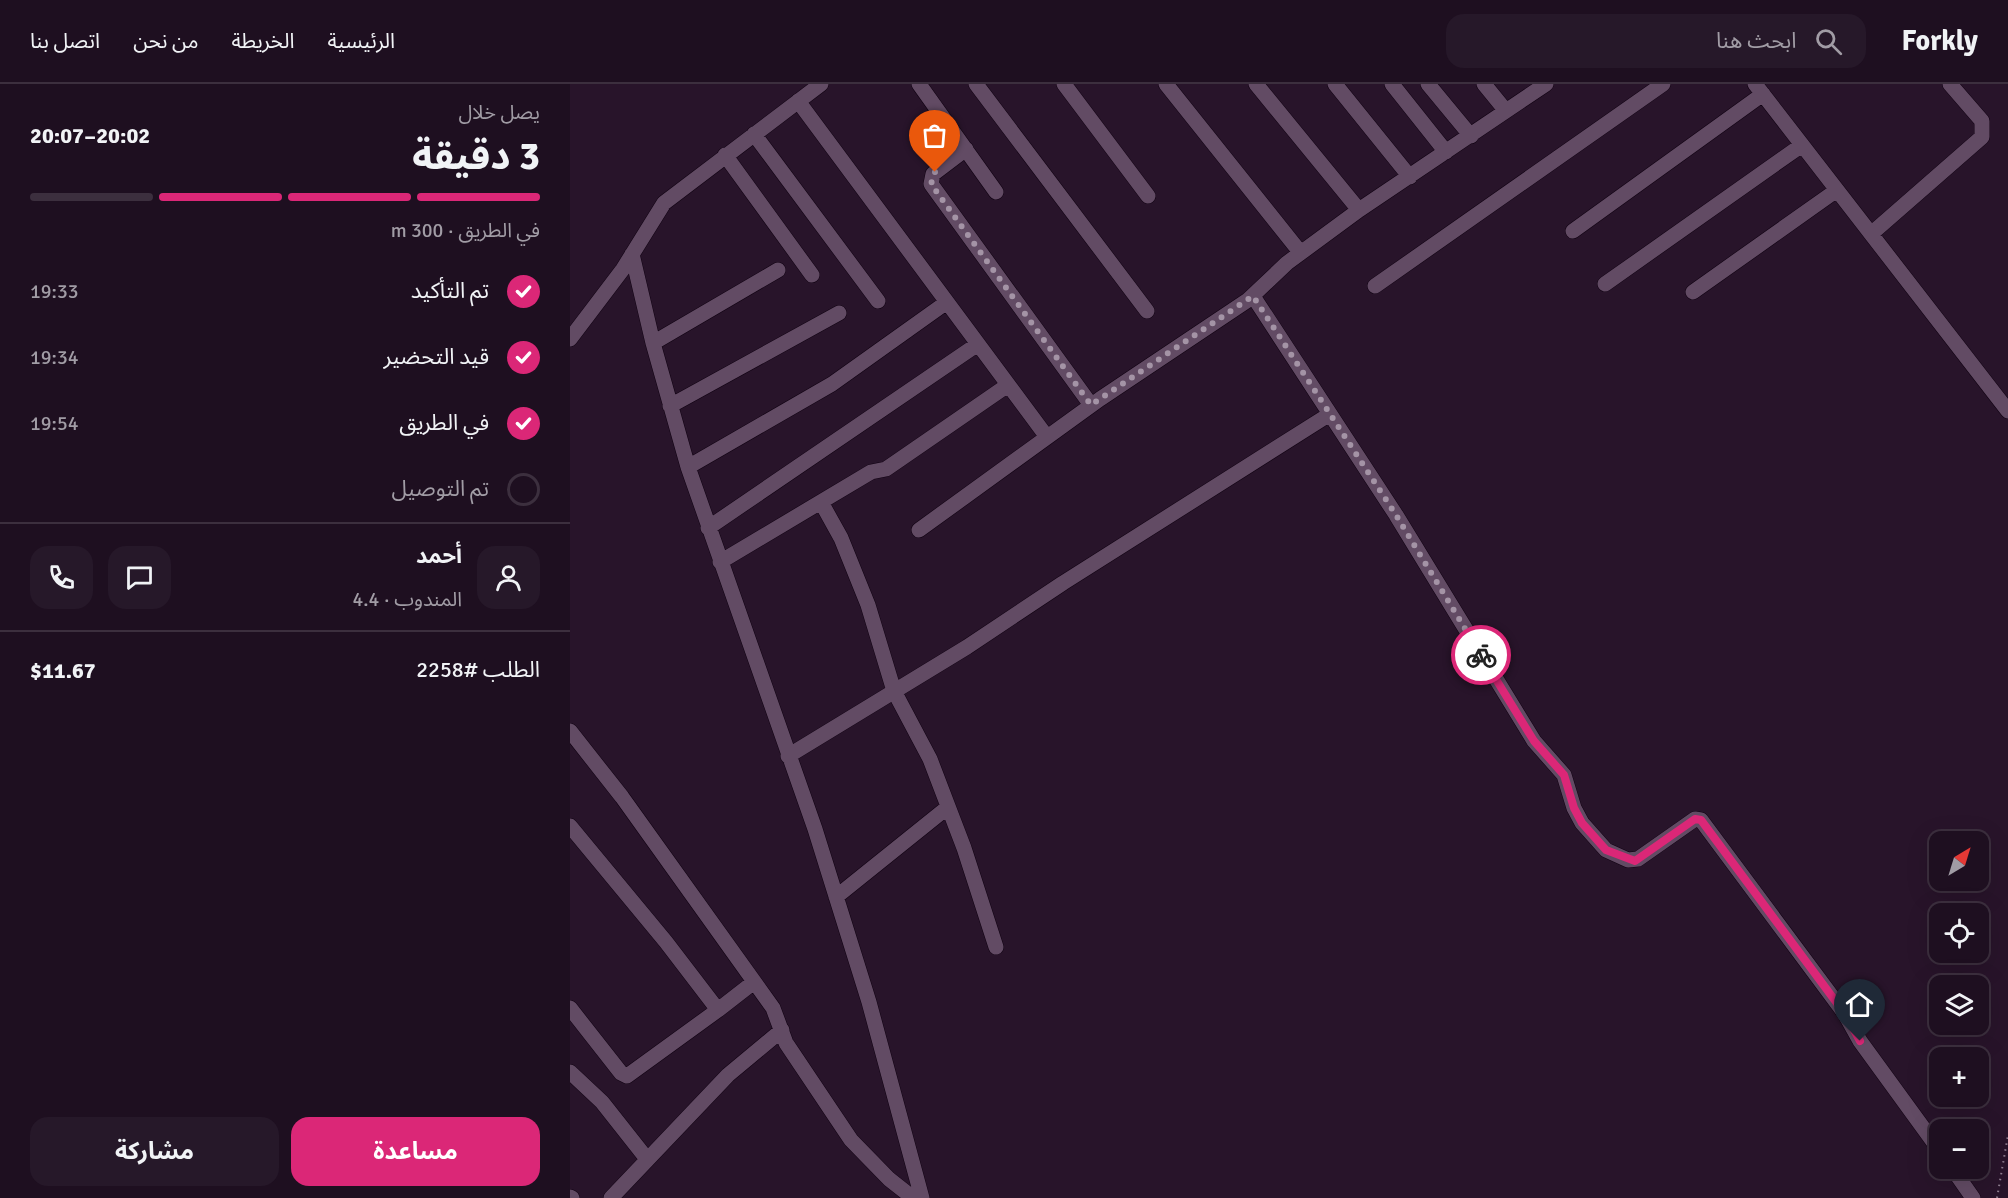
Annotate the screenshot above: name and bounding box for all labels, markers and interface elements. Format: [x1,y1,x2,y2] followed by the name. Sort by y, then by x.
[1446,14,1866,68] search box
[1902,24,1978,58] text: Forkly
[1812,25,1845,58] icon: search
[1716,27,1797,54] text: ابحث هنا
[30,28,100,54] text: اتصل بنا
[133,28,198,54] text: من نحن
[231,28,294,54] text: الخريطة
[327,28,395,54] text: الرئيسية
[458,100,540,125] text: يصل خلال
[909,110,960,172] pin
[918,119,951,152] icon: bag
[30,122,150,149] text: 20:02–20:07
[412,132,540,180] text: 3 دقيقة
[391,218,540,243] text: في الطريق · 300 m
[507,275,540,308] icon: check
[411,277,489,304] text: تم التأكيد
[30,279,79,304] text: 19:33
[507,341,540,374] icon: check
[383,343,489,370] text: قيد التحضير
[30,345,79,370] text: 19:34
[507,407,540,440] icon: check
[399,409,489,436] text: في الطريق
[30,411,79,436] text: 19:54
[392,475,489,502] text: تم التوصيل
[416,542,462,569] text: أحمد
[30,546,93,609] button: phone
[108,546,171,609] button: chat
[477,546,540,609] button: person
[352,587,462,612] text: المندوب · 4.4
[1451,625,1511,685] courier
[1465,639,1498,672] icon: bike
[416,656,540,683] text: الطلب #2258
[30,657,96,684] text: $11.67
[1929,831,1989,891] north arrow
[1929,831,1989,1179] map controls
[1929,903,1989,963] button: locate
[1929,975,1989,1035] button: layers
[1834,979,1885,1041] pin
[1843,988,1876,1021] icon: home
[1929,1047,1989,1107] button: +
[30,1117,279,1186] button: مشاركة
[291,1117,540,1186] button: مساعدة
[1929,1119,1989,1179] button: −

